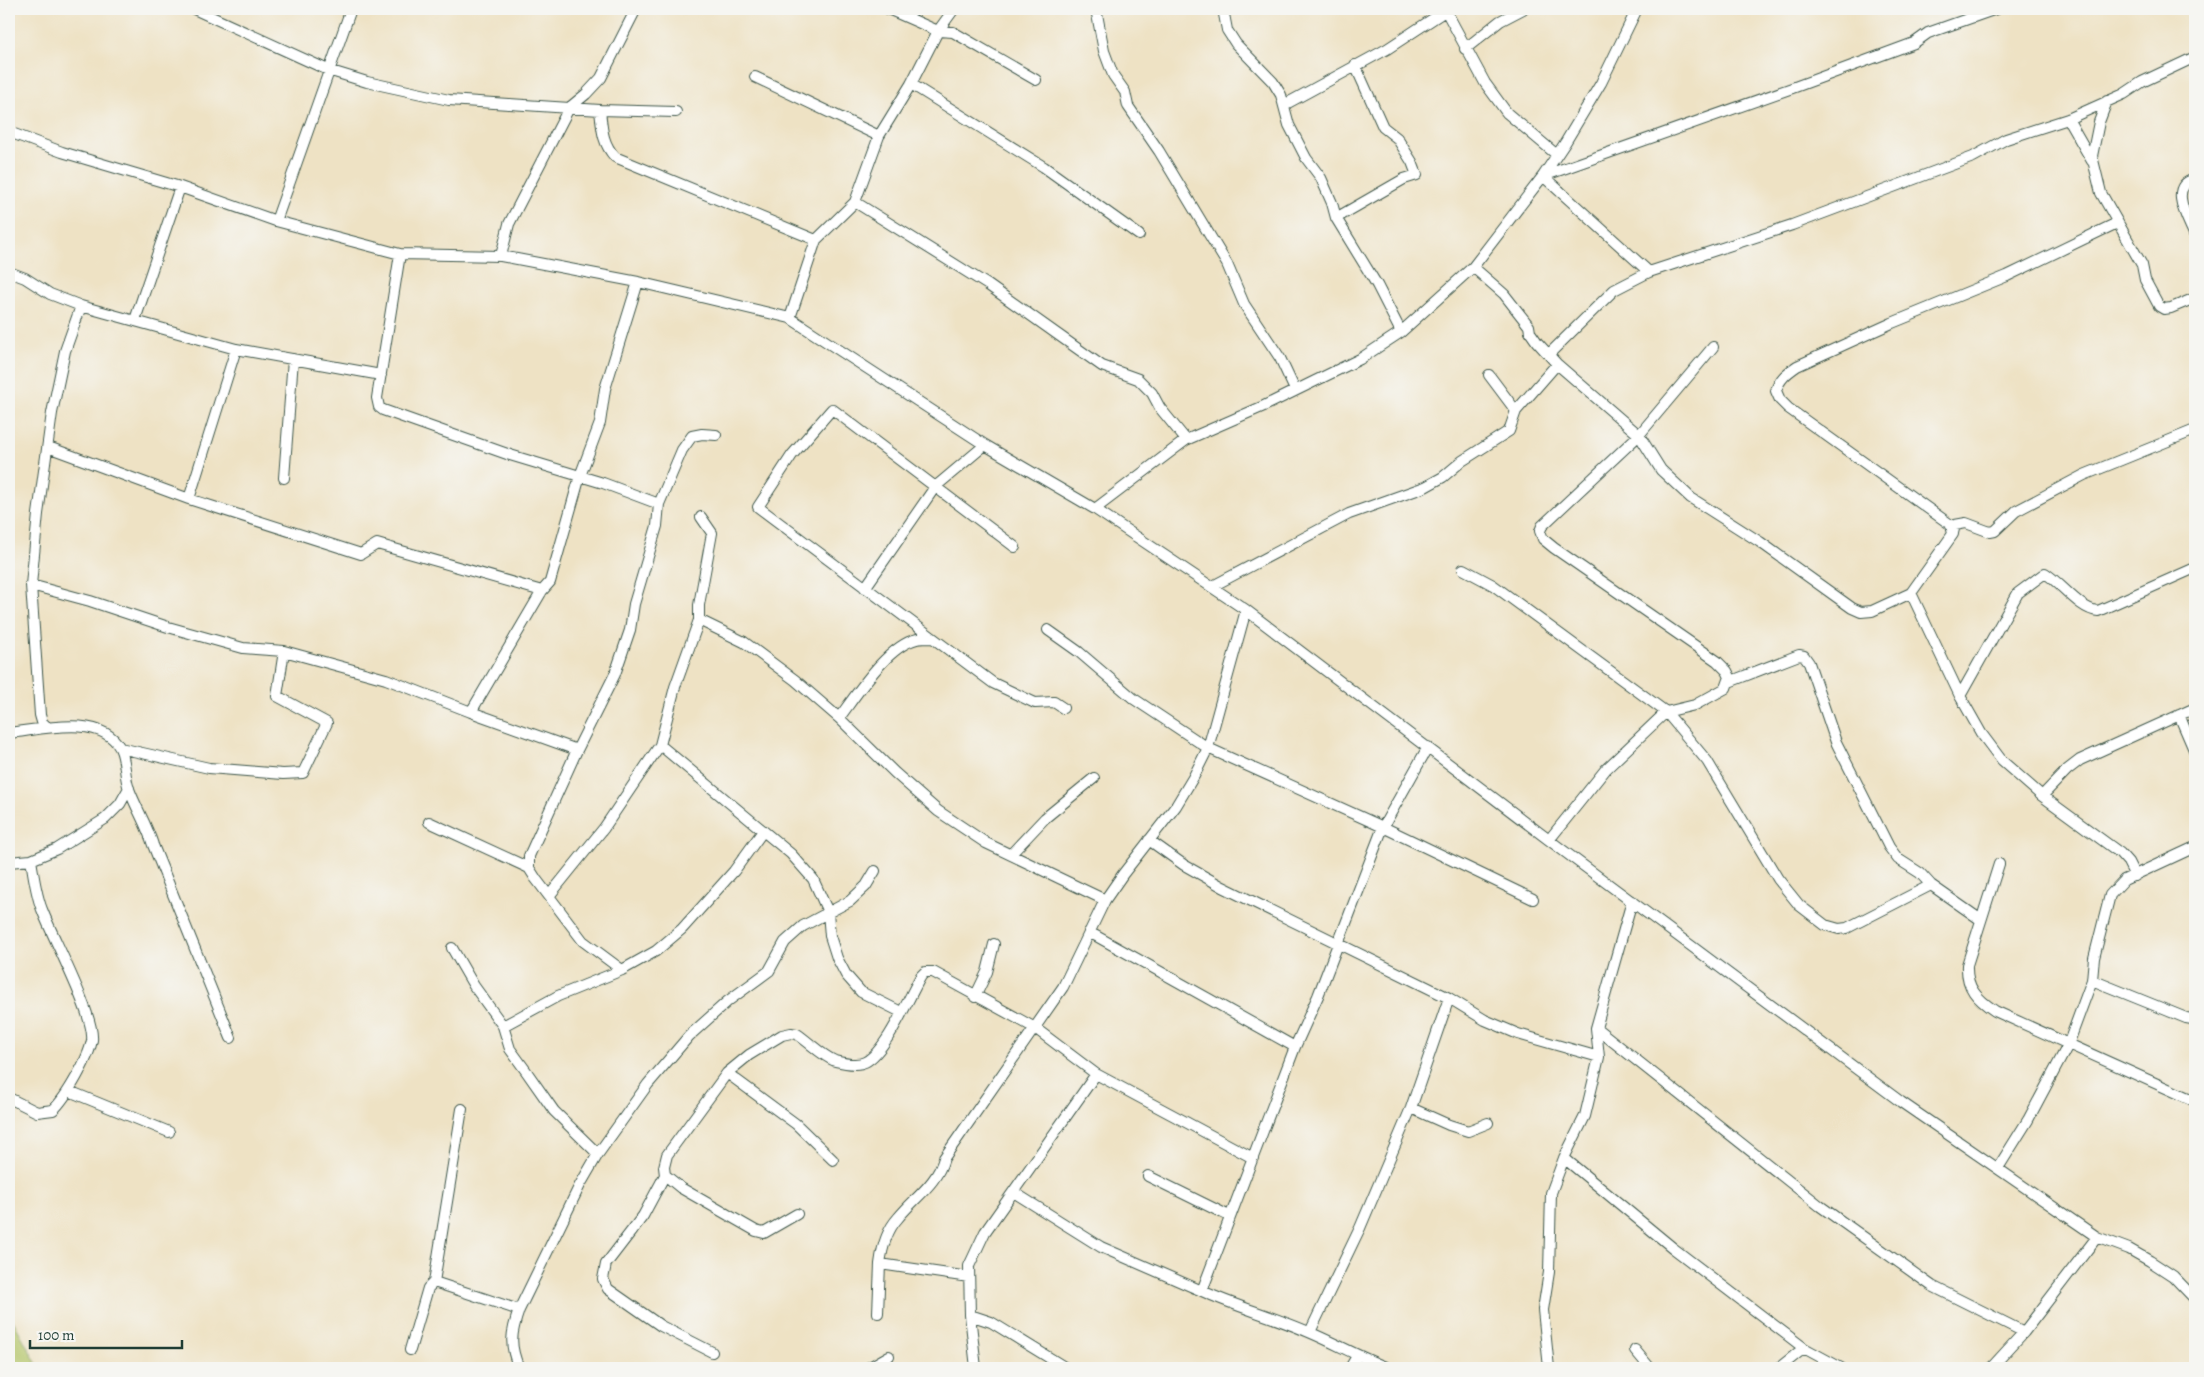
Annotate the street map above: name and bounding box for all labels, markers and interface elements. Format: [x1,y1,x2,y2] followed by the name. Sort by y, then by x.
[30,1317,182,1349] scale bar
[38,1325,75,1345] text: 100 m

